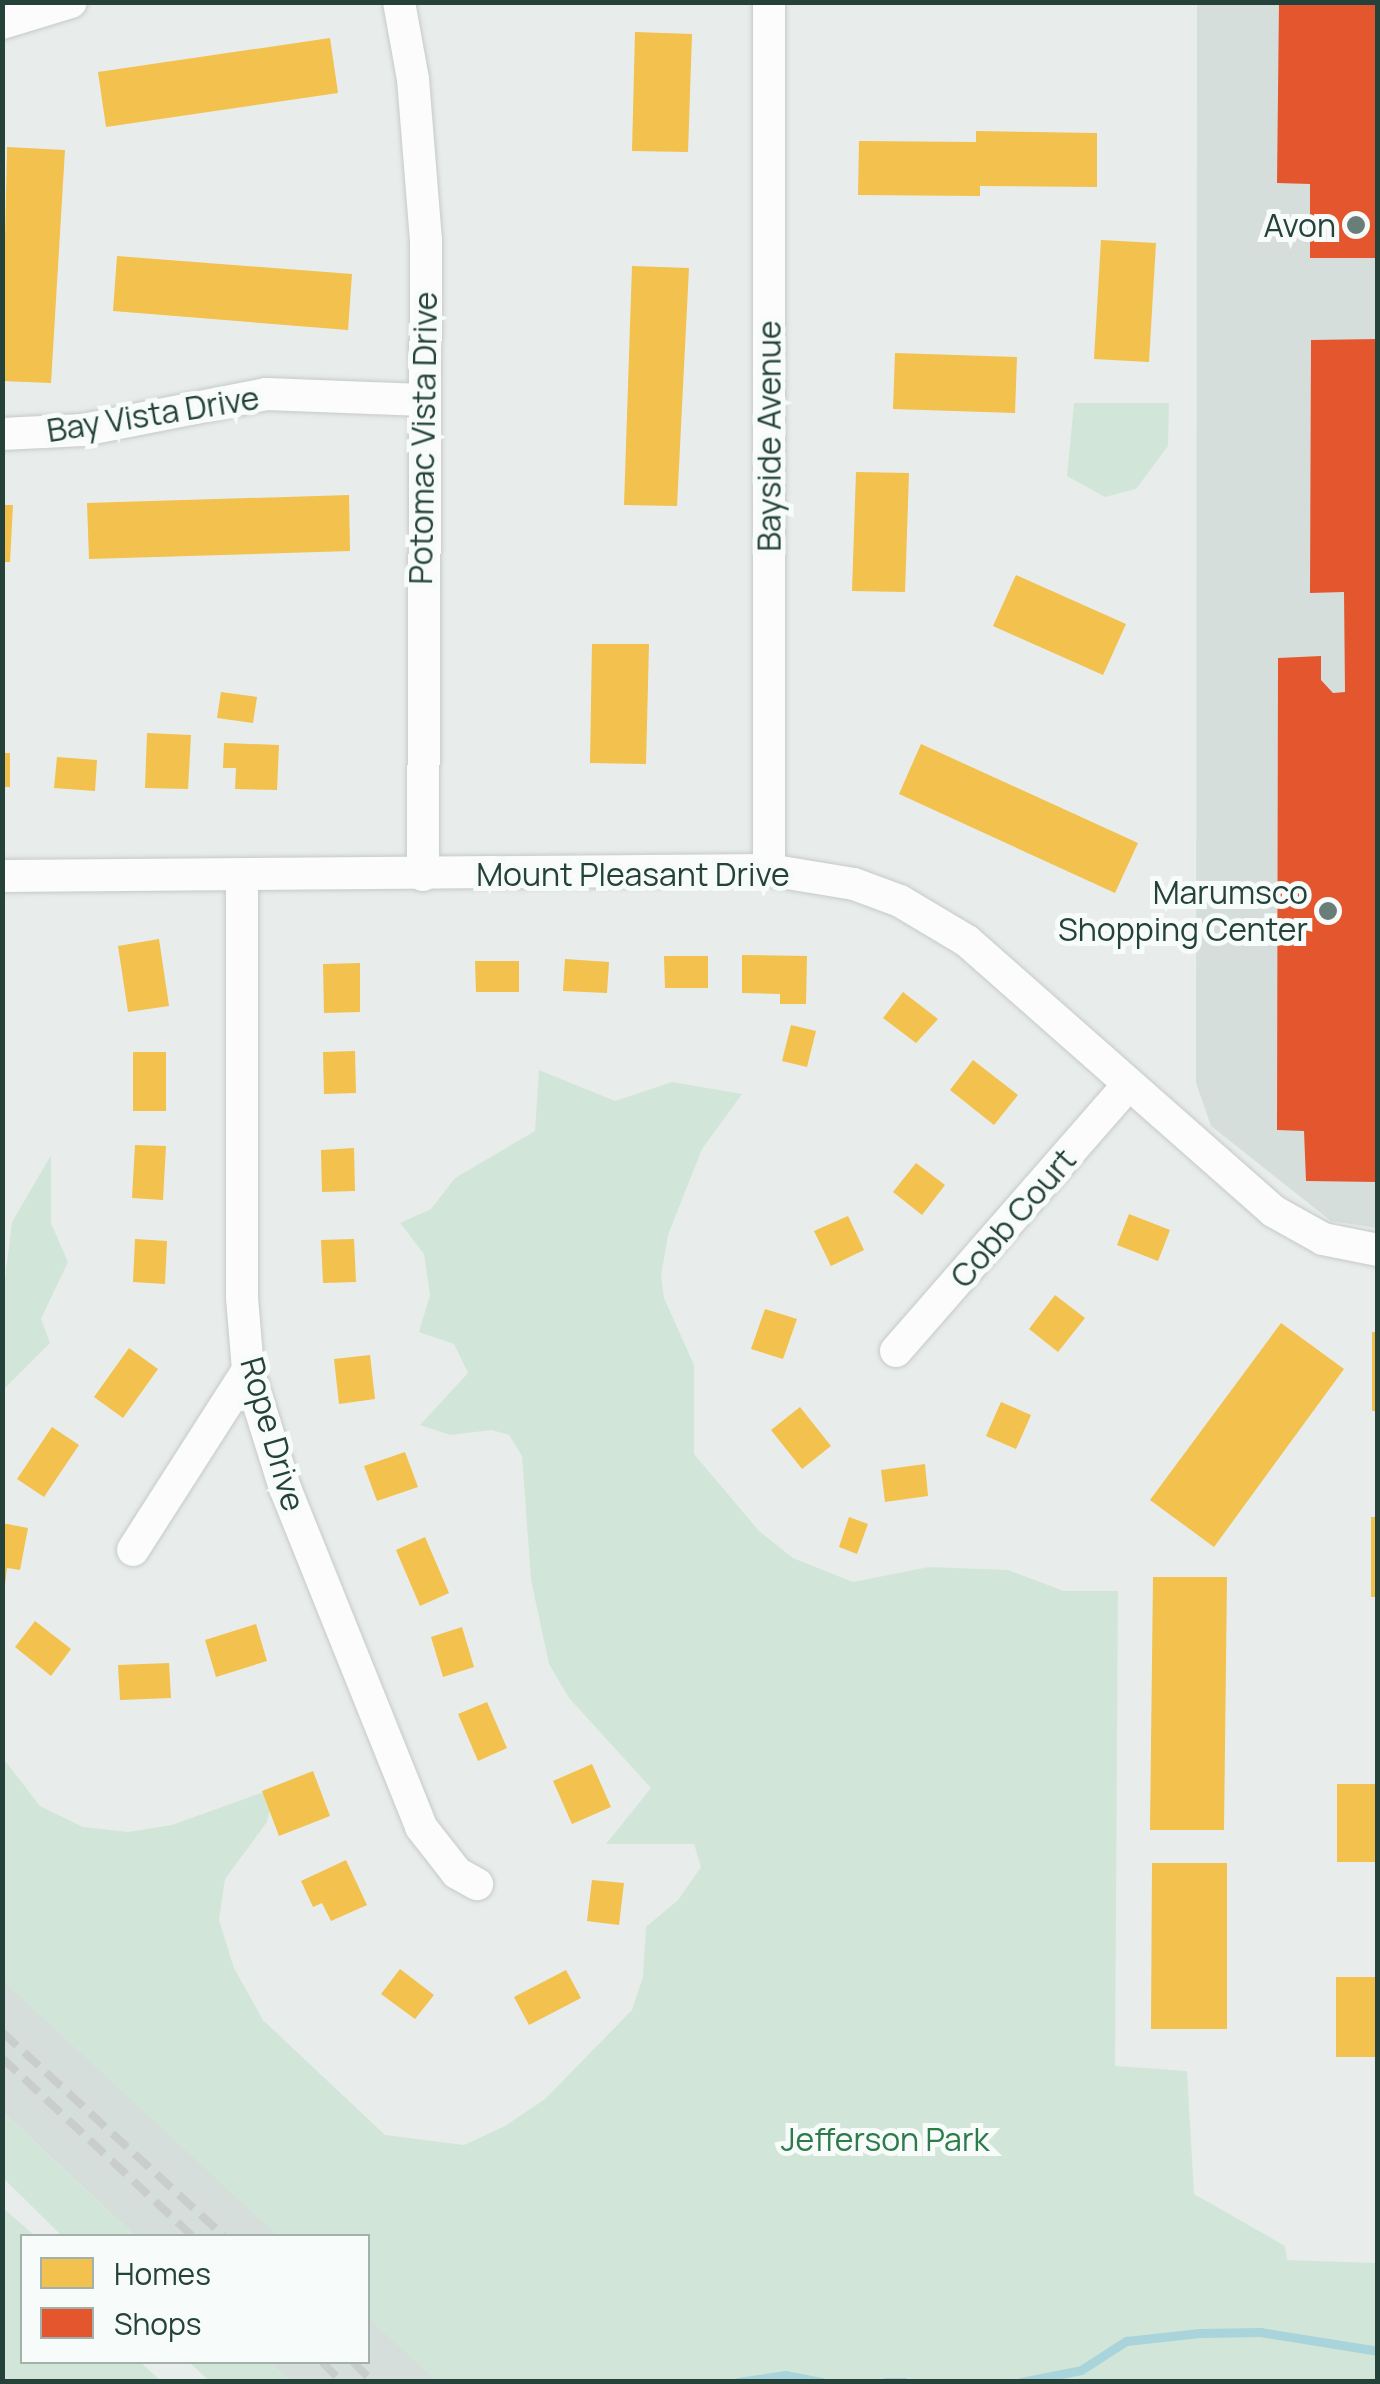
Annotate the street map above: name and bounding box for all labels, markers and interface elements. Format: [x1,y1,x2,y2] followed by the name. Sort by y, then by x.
[1263,206,1336,244] place label: Avon
[1345,214,1367,236] marker: Avon
[401,291,445,585] street label: Potomac Vista Drive
[750,320,788,552] street label: Bayside Avenue
[44,378,262,450] street label: Bay Vista Drive
[476,855,790,893] street label: Mount Pleasant Drive
[1058,874,1308,949] place label: Marumsco Shopping Center
[1317,900,1339,922] marker: Marumsco Shopping Center
[942,1141,1084,1295] street label: Cobb Court
[233,1353,313,1515] street label: Rope Drive
[781,2120,989,2158] park label: Jefferson Park
[20,2234,370,2364] legend
[114,2253,211,2294] text: Homes
[114,2303,201,2344] text: Shops

